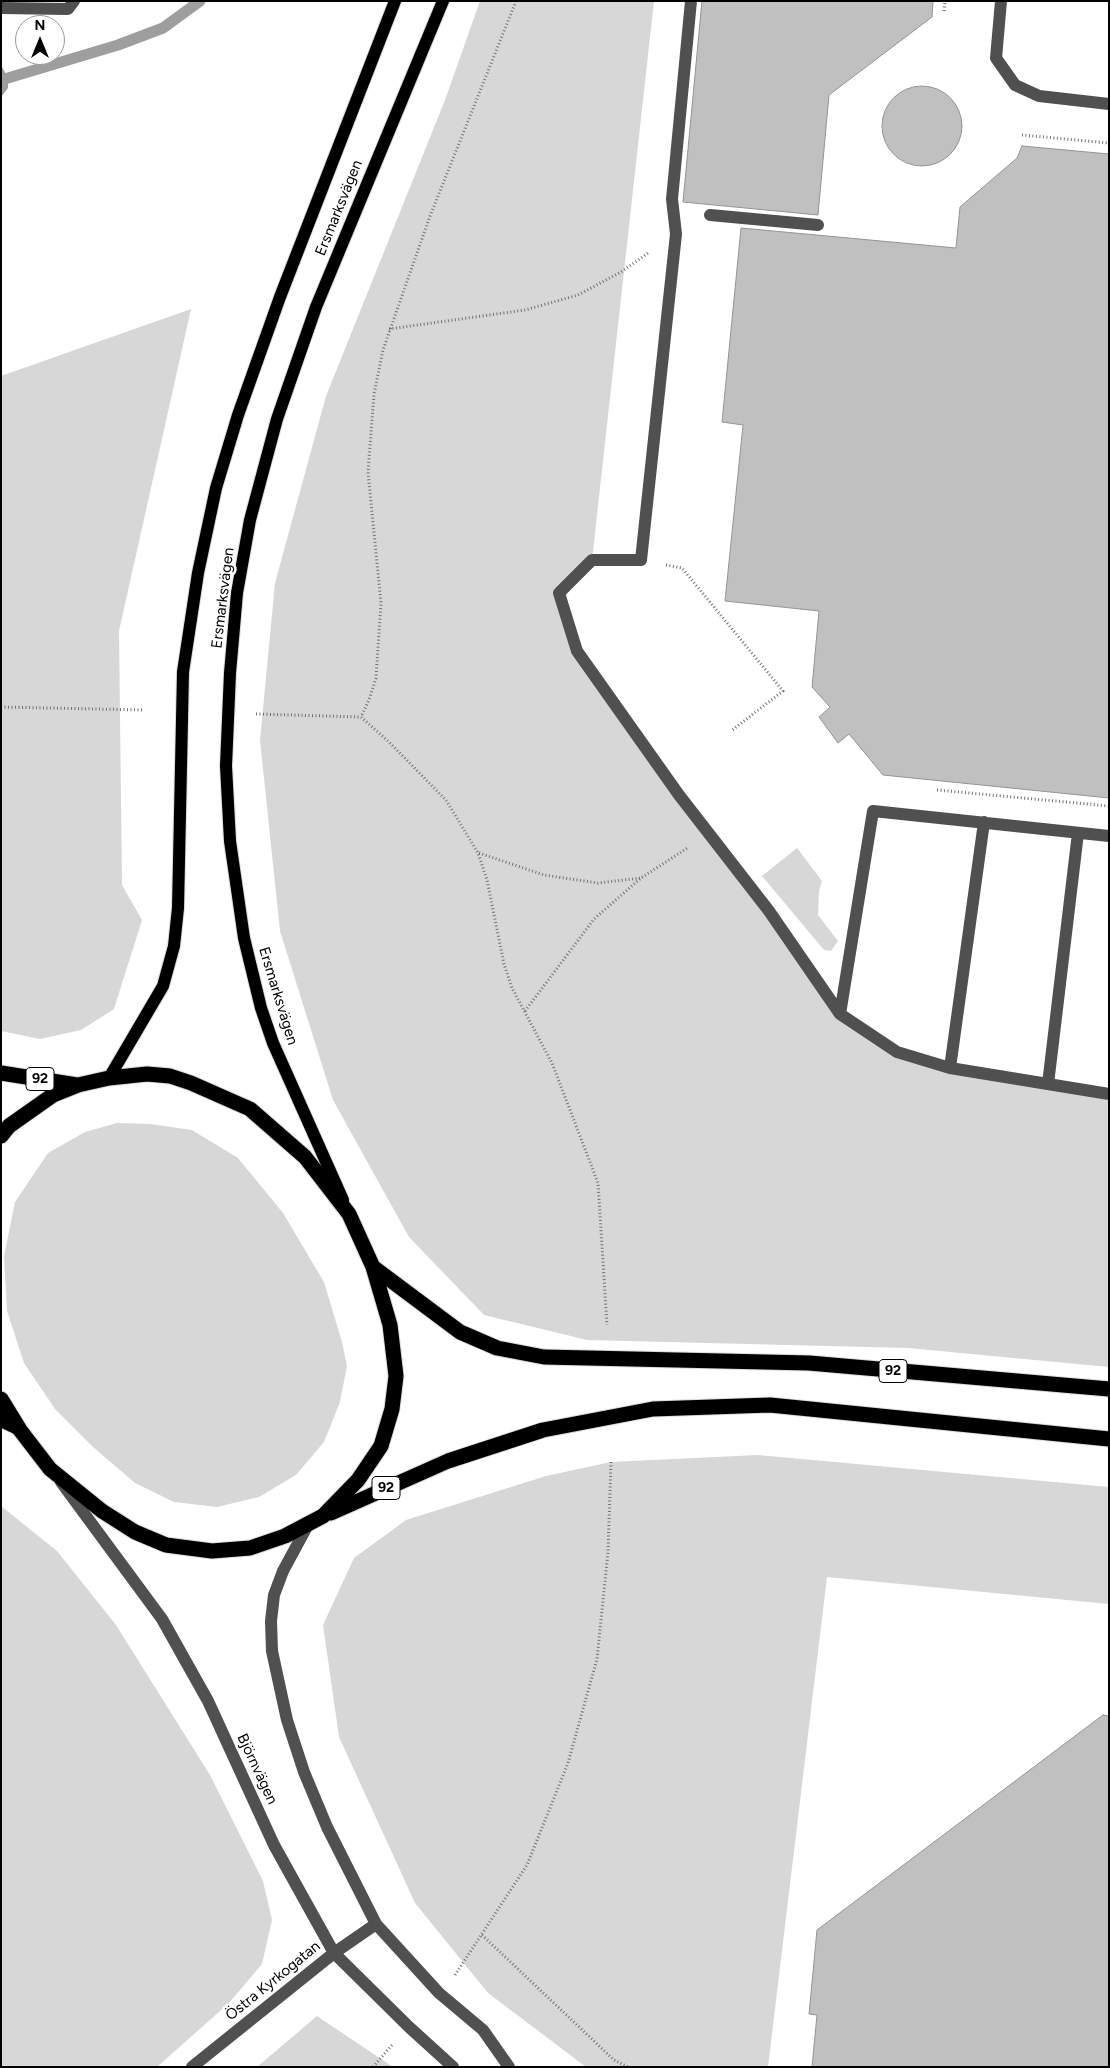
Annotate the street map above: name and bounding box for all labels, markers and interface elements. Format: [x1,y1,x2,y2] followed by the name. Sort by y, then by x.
[15,15,65,65] north arrow
[35,17,45,34] text: N
[312,158,366,258] street label: Ersmarksvägen
[208,547,238,649] street label: Ersmarksvägen
[255,945,301,1047] street label: Ersmarksvägen
[26,1068,54,1090] road number: 92
[879,1360,907,1382] road number: 92
[372,1476,400,1500] road number: 92
[233,1731,281,1807] street label: Björnvägen
[222,1937,324,2025] street label: Östra Kyrkogatan

